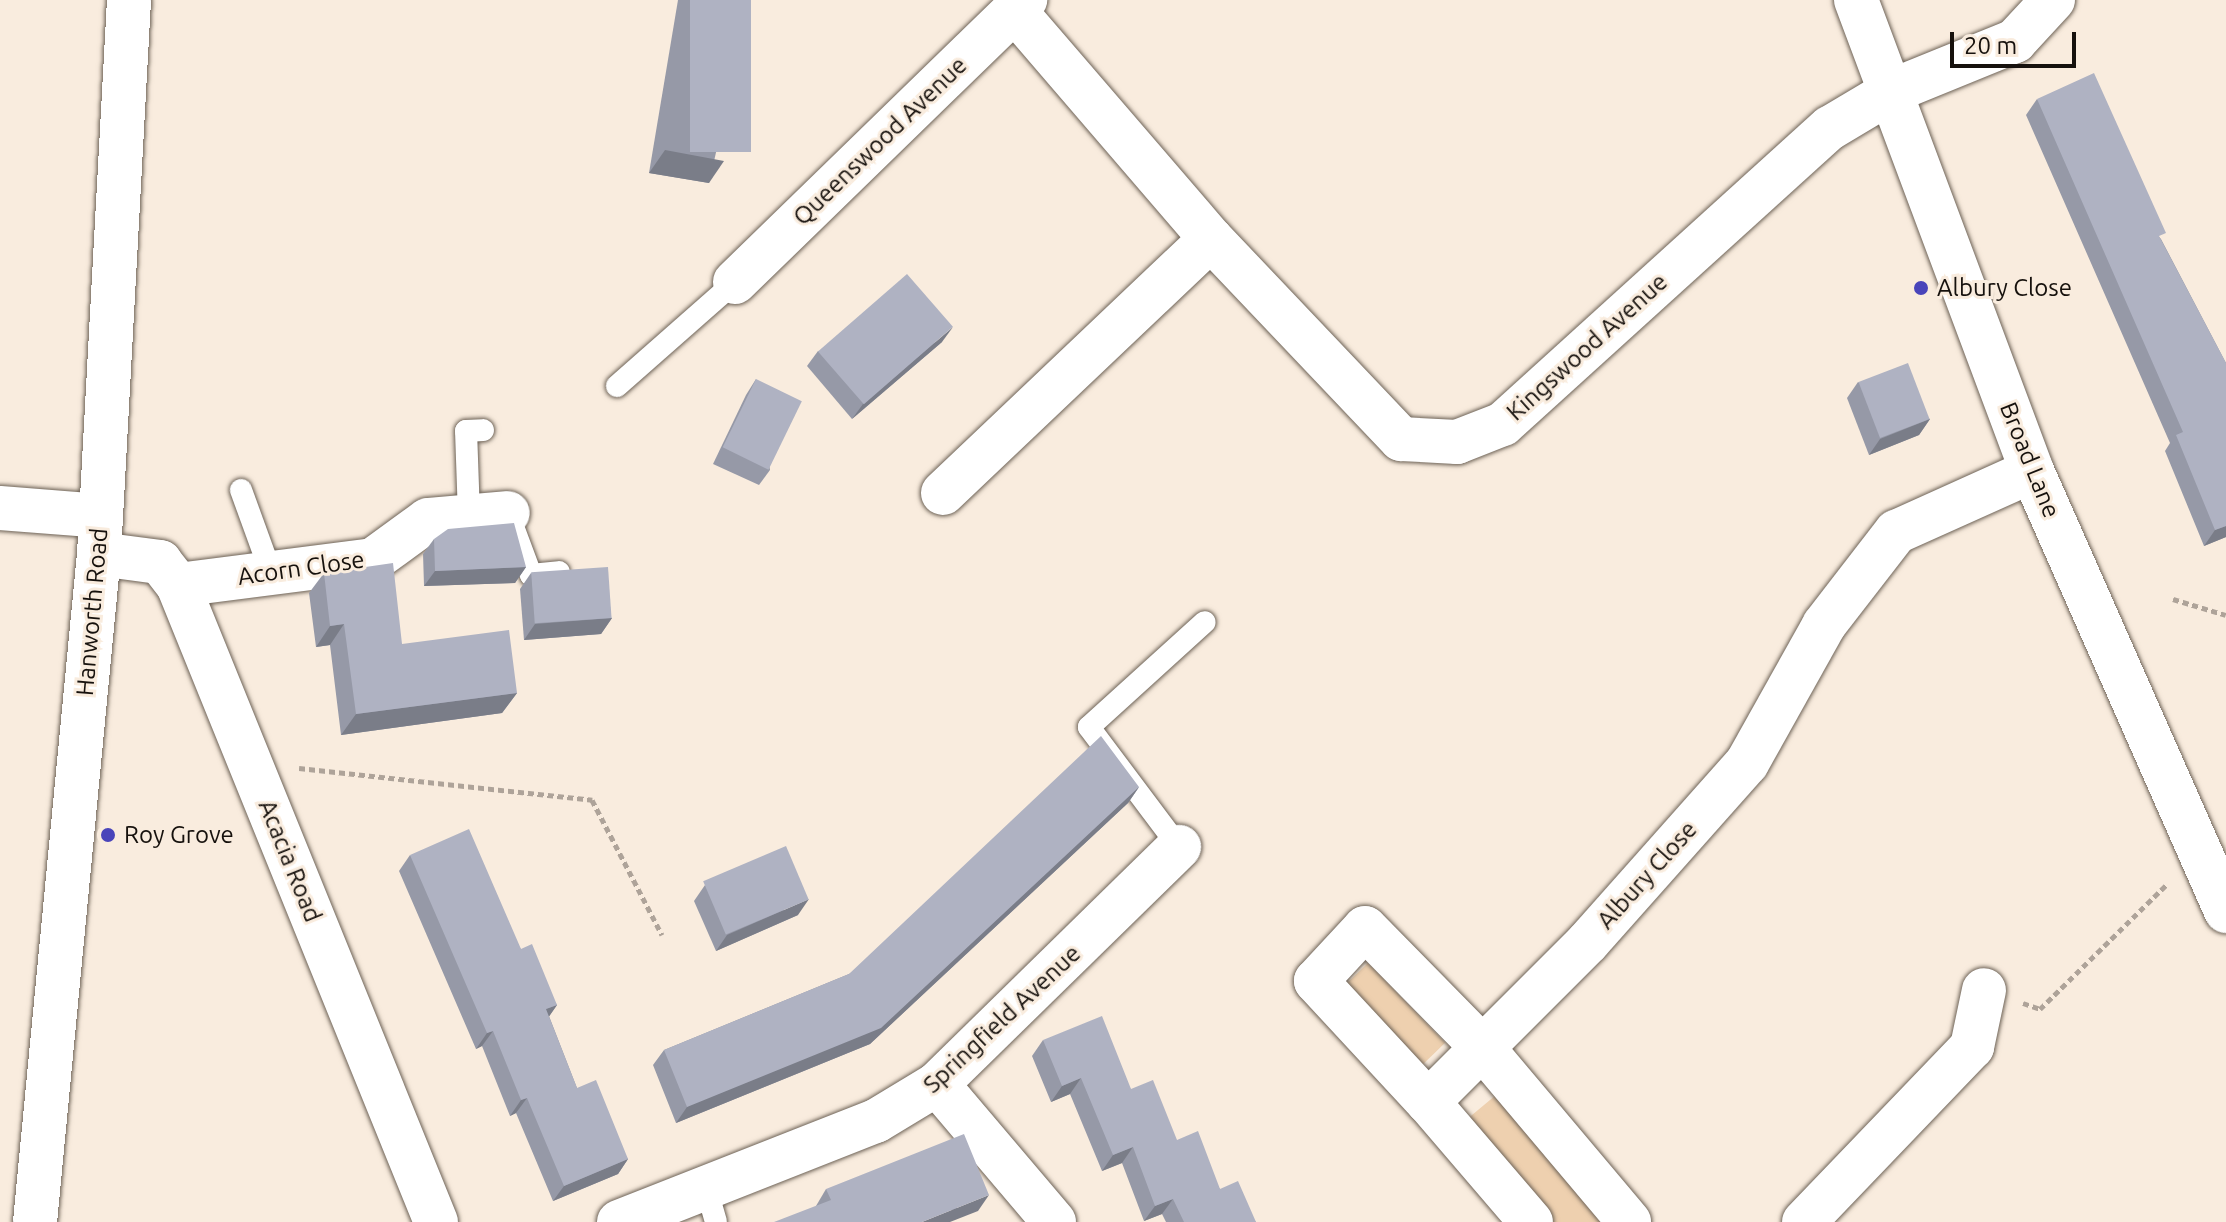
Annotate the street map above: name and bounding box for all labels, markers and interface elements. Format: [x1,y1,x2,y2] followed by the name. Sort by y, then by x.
[1954,16,2080,66] scale bar
[1964,32,2017,59] text: 20 m
[787,51,973,231] street label: Queenswood Avenue
[1501,267,1673,427] street label: Kingswood Avenue
[1937,274,2072,302] place label: Albury Close
[1912,279,1930,297] marker: Albury Close
[1994,398,2066,522] street label: Broad Lane
[70,527,114,697] street label: Hanworth Road
[236,545,366,591] street label: Acorn Close
[252,796,328,926] street label: Acacia Road
[1591,815,1703,935] street label: Albury Close
[124,821,234,849] place label: Roy Grove
[99,826,117,844] marker: Roy Grove
[918,939,1086,1099] street label: Springfield Avenue

